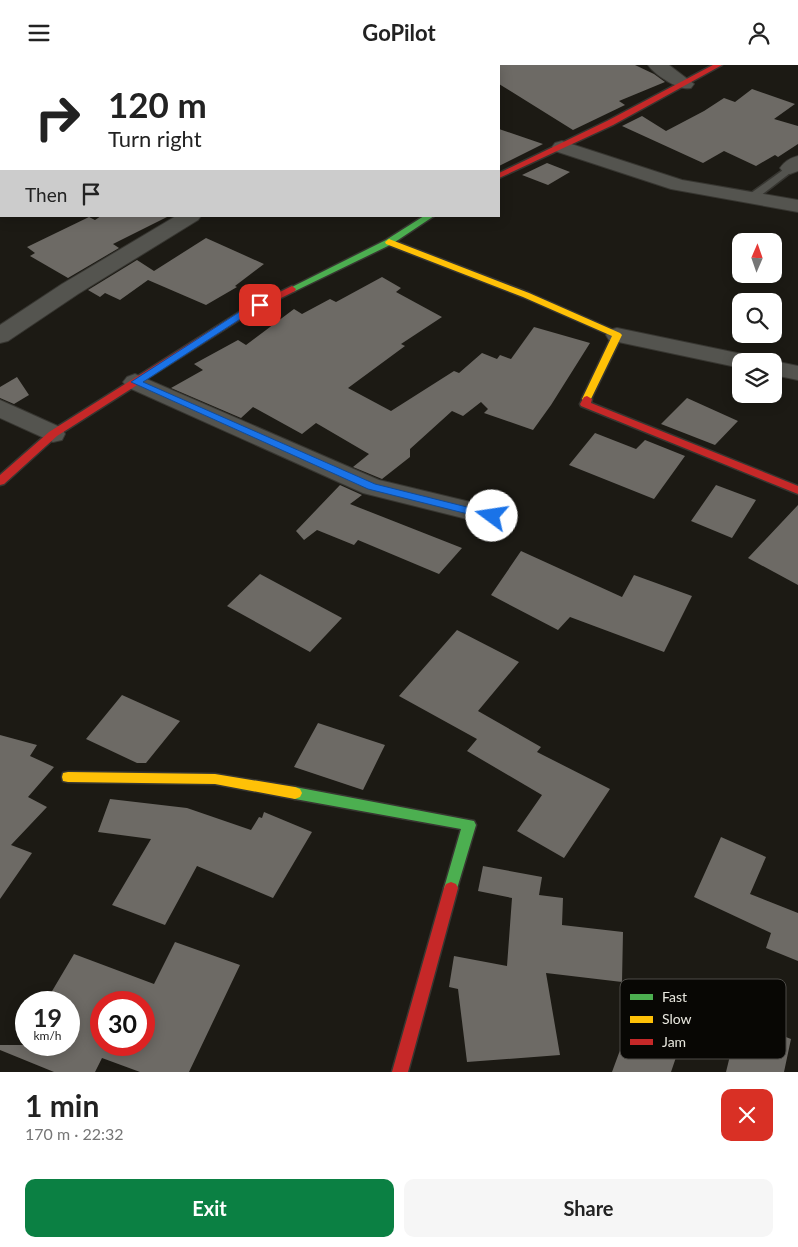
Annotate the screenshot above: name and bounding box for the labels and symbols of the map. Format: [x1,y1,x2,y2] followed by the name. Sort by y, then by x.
[732,233,782,283] north arrow
[239,284,281,326] pin
[465,489,517,541] position arrow
[620,979,786,1059] legend
[662,988,687,1005] text: Fast
[90,991,155,1056] speed limit sign: 30
[662,1010,692,1027] text: Slow
[662,1033,686,1050] text: Jam

